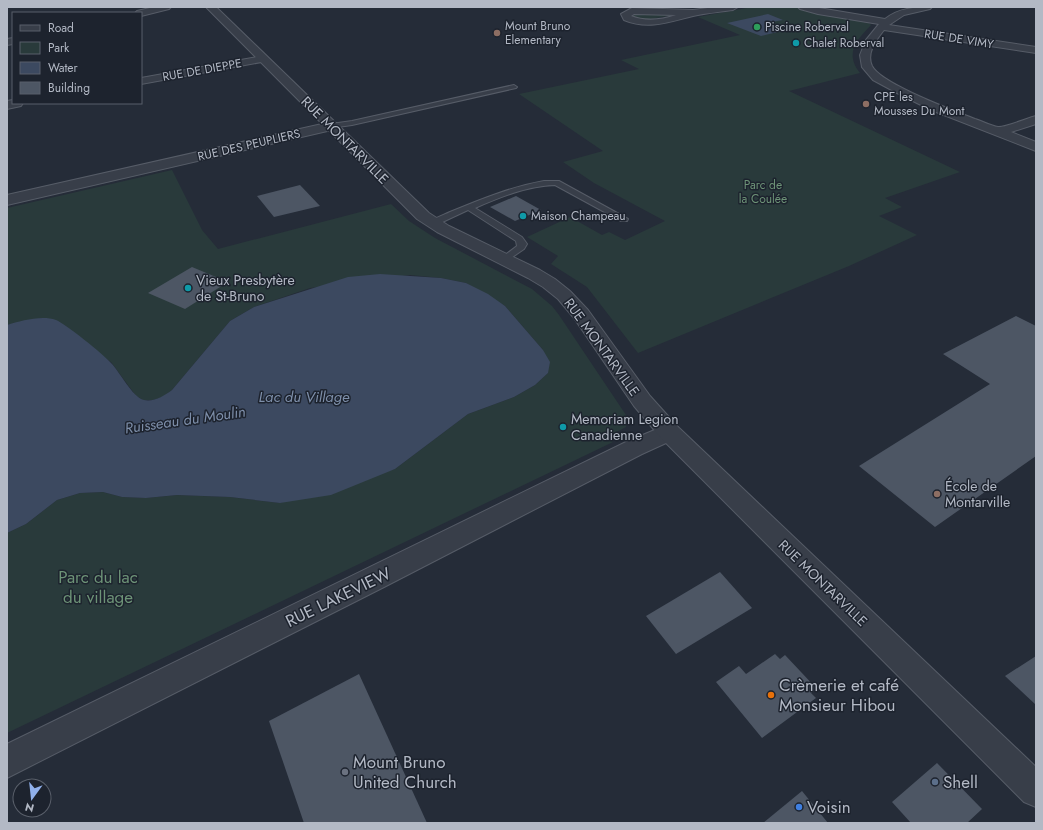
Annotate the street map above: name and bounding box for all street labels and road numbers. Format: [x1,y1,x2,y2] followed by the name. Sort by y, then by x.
[923,25,995,53] street label: RUE DE VIMY
[161,54,243,86] street label: RUE DE DIEPPE
[297,92,393,188] street label: RUE MONTARVILLE
[196,124,303,166] street label: RUE DES PEUPLIERS
[560,294,644,400] street label: RUE MONTARVILLE
[774,535,872,631] street label: RUE MONTARVILLE
[281,561,395,633] street label: RUE LAKEVIEW

